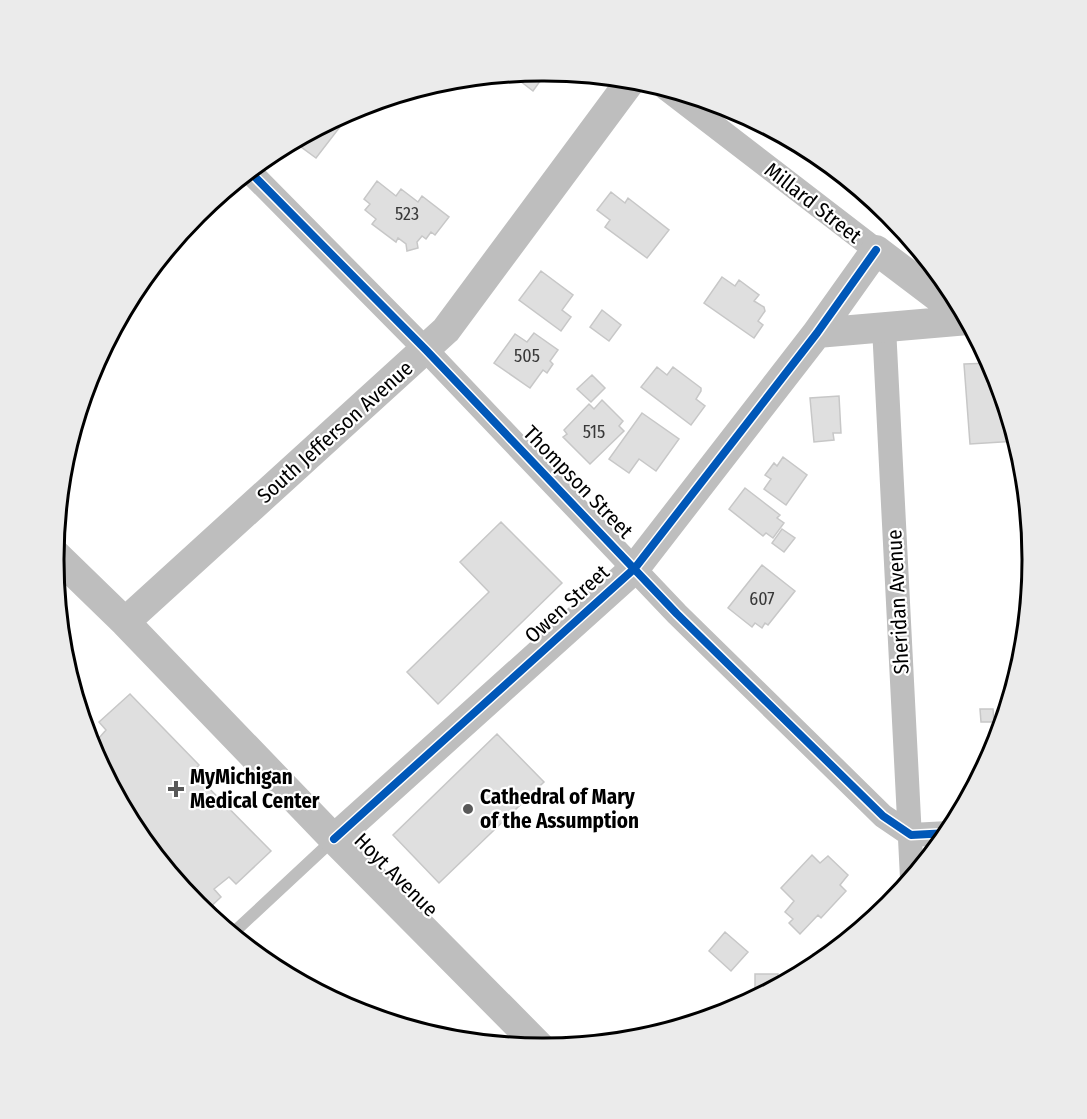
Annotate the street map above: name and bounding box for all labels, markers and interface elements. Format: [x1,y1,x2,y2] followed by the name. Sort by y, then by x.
[759,157,867,249] street label: Millard Street
[395,203,419,225] house number: 523
[514,345,540,367] house number: 505
[252,355,418,509] street label: South Jefferson Avenue
[518,420,638,544] street label: Thompson Street
[583,421,605,443] house number: 515
[881,529,915,675] street label: Sheridan Avenue
[519,559,615,649] street label: Owen Street
[749,588,775,610] house number: 607
[190,764,320,814] place label: MyMichigan Medical Center
[167,780,185,798] marker: MyMichigan Medical Center
[480,784,639,834] place label: Cathedral of Mary of the Assumption
[461,802,475,816] marker: Cathedral of Mary of the Assumption
[349,828,443,922] street label: Hoyt Avenue

